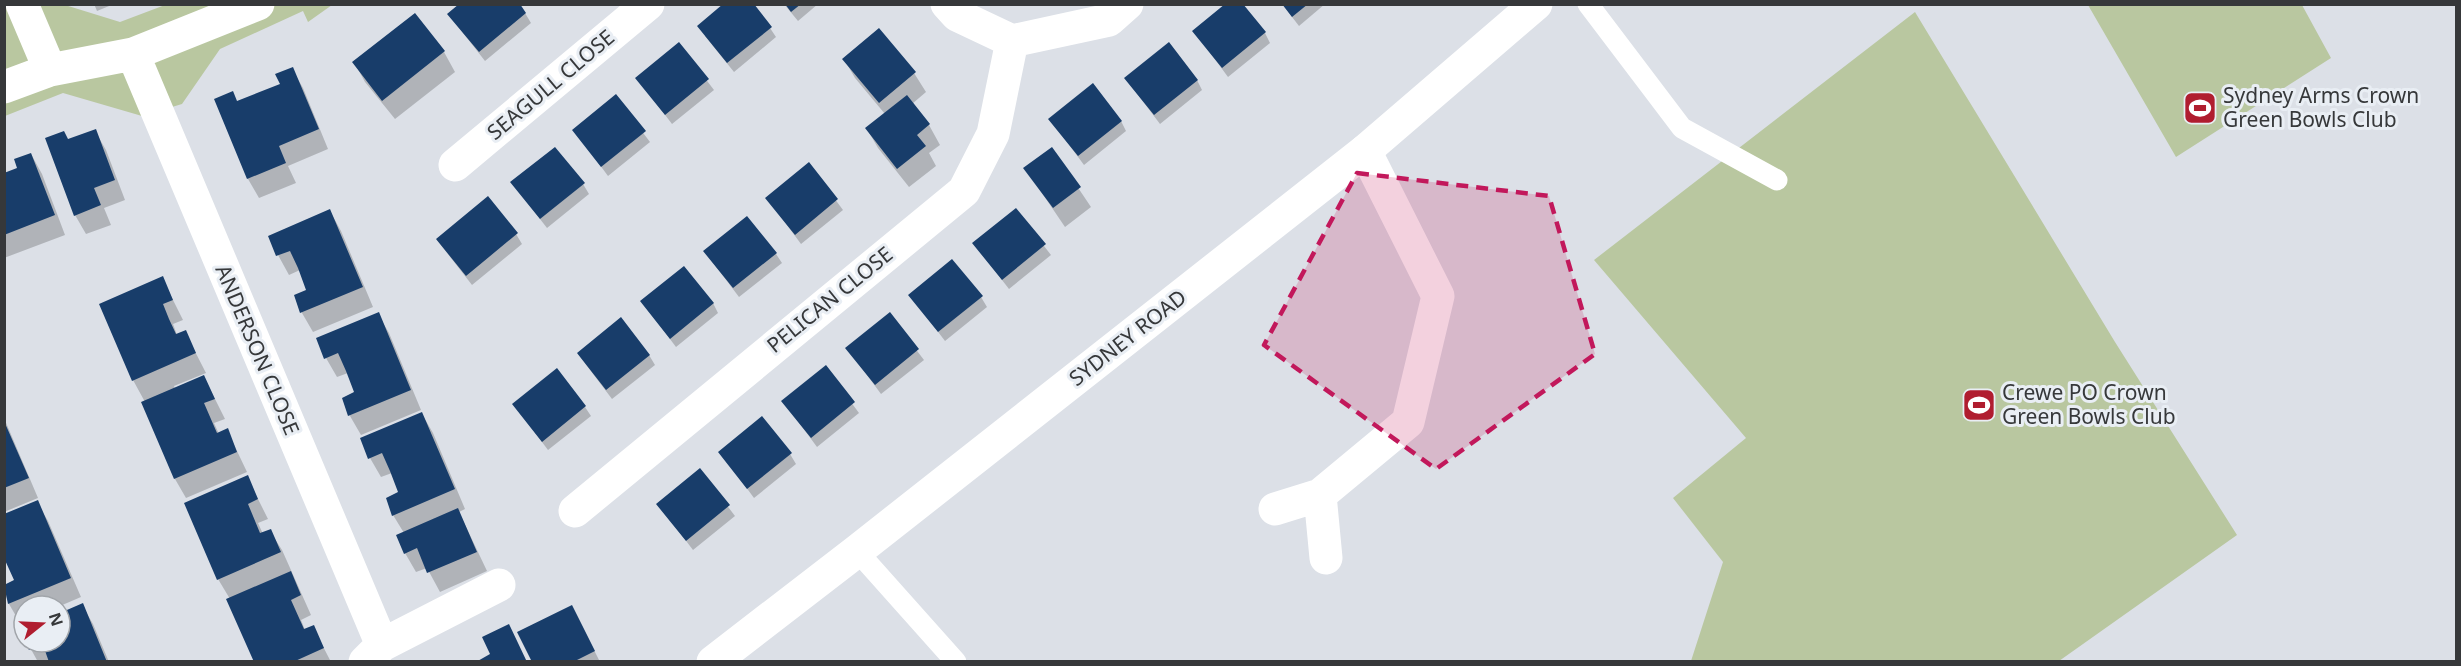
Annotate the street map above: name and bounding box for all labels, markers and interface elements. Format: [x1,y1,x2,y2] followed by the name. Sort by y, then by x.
[481,23,620,146] street label: SEAGULL CLOSE
[2223,81,2419,133] place label: Sydney Arms Crown Green Bowls Club
[2182,90,2218,126] sports icon: Sydney Arms Crown Green Bowls Club
[761,240,898,359] street label: PELICAN CLOSE
[209,260,306,439] street label: ANDERSON CLOSE
[1063,283,1192,392] street label: SYDNEY ROAD
[2002,378,2176,430] place label: Crewe PO Crown Green Bowls Club
[1961,387,1997,423] sports icon: Crewe PO Crown Green Bowls Club
[12,594,72,654] north arrow
[44,610,69,629] text: N

